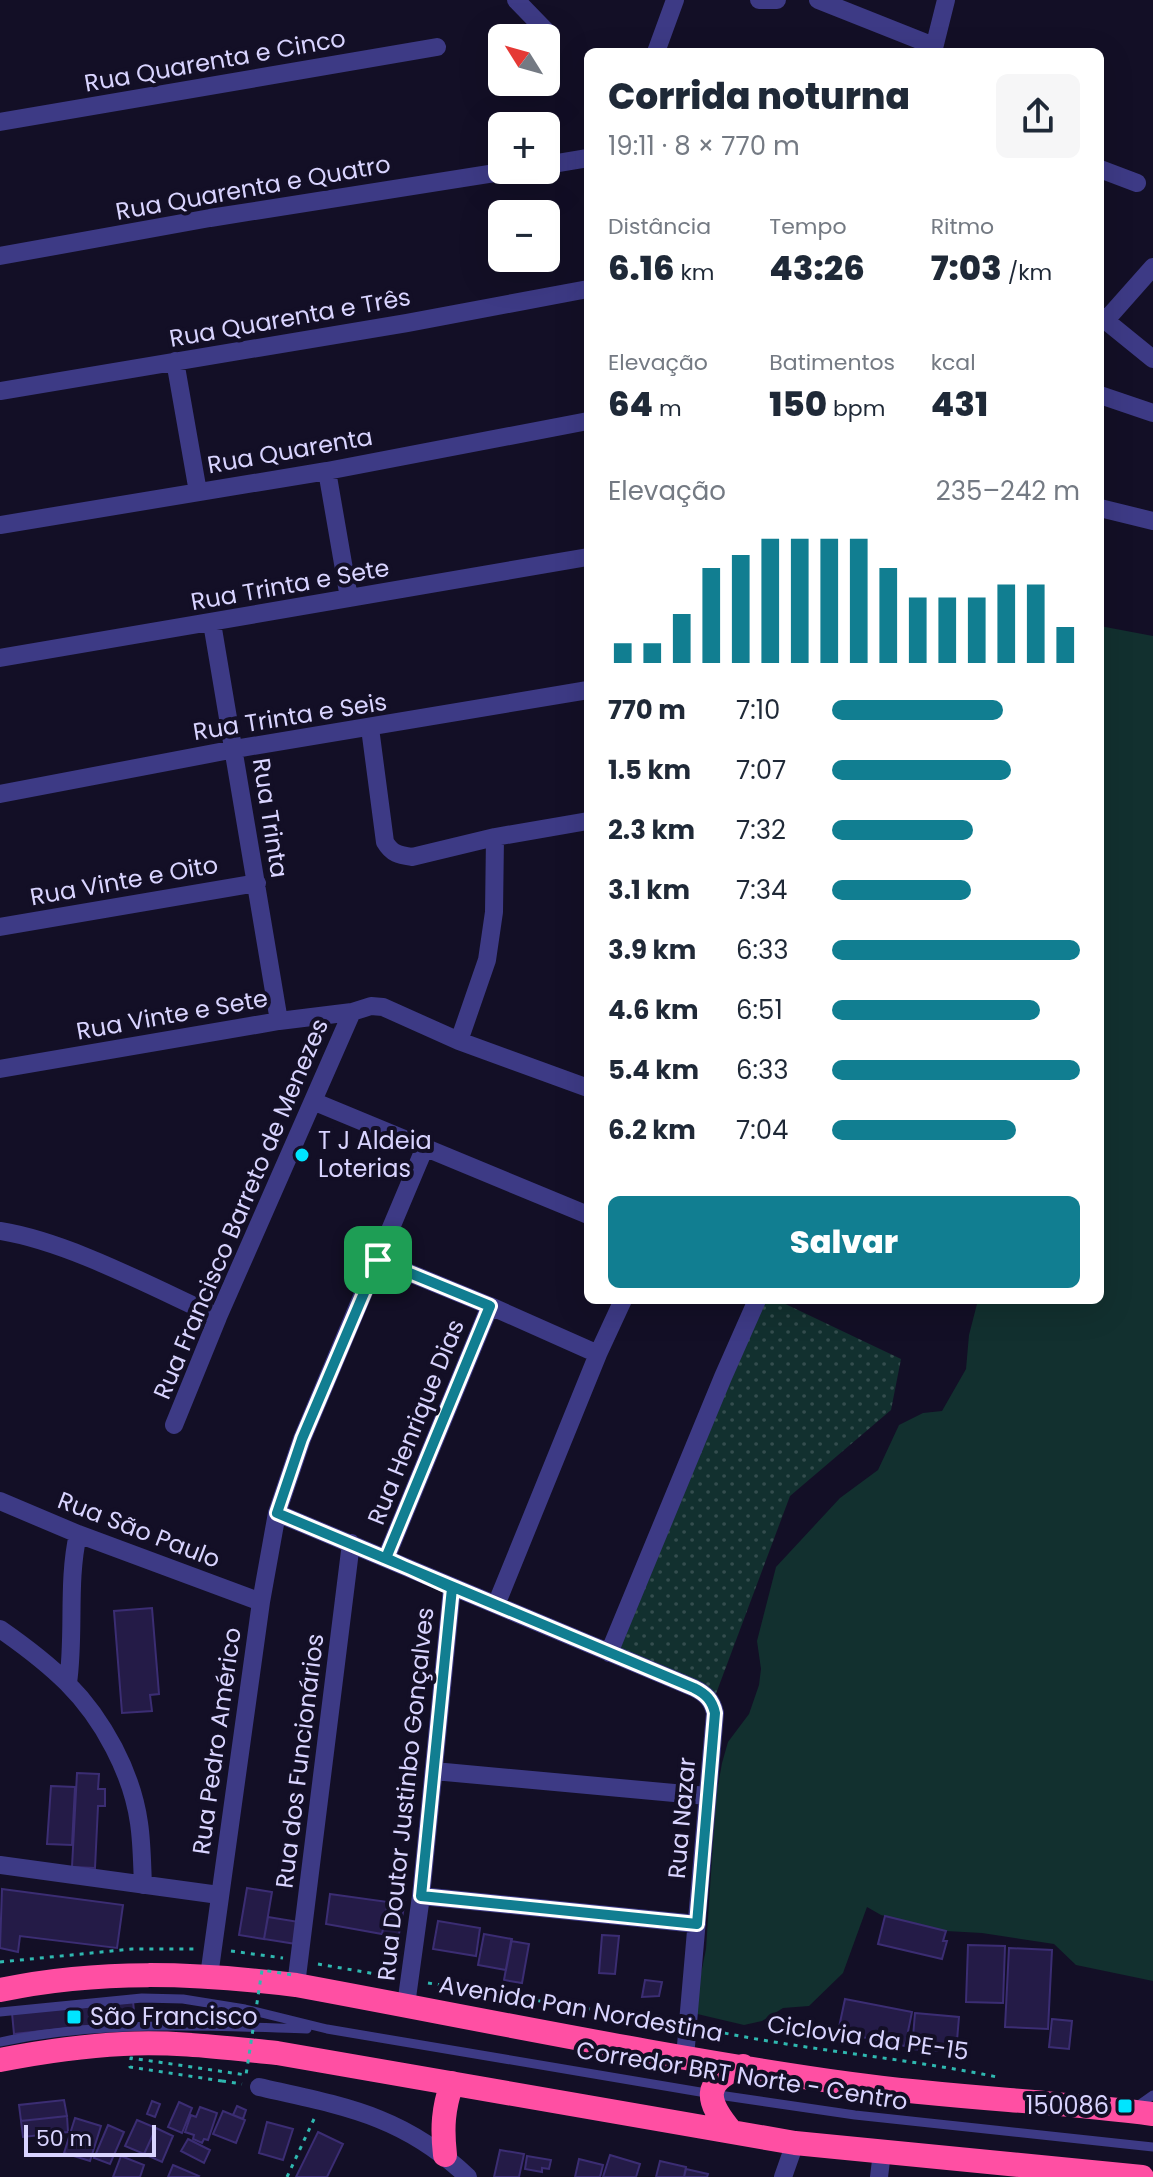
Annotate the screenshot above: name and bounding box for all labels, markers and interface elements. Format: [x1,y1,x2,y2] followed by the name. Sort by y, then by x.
[82,21,348,100] street label: Rua Quarenta e Cinco
[488,24,560,96] north arrow
[488,24,560,272] map controls
[608,71,910,122] text: Corrida noturna
[996,74,1080,158] button: share
[488,112,560,184] button: +
[608,128,800,164] text: 19:11 · 8 × 770 m
[113,147,393,228] street label: Rua Quarenta e Quatro
[488,200,560,272] button: −
[608,211,711,242] text: Distância
[769,211,846,242] text: Tempo
[931,211,994,242] text: Ritmo
[608,244,675,292] text: 6.16
[769,244,865,292] text: 43:26
[931,244,1002,292] text: 7:03
[675,257,714,288] text: km
[1002,257,1052,288] text: /km
[167,280,413,355] street label: Rua Quarenta e Três
[608,347,708,378] text: Elevação
[769,347,895,378] text: Batimentos
[931,347,976,378] text: kcal
[608,380,653,428] text: 64
[769,380,827,428] text: 150
[931,380,988,428] text: 431
[653,393,682,424] text: m
[827,393,885,424] text: bpm
[205,420,375,481] street label: Rua Quarenta
[608,473,726,509] text: Elevação
[936,473,1080,509] text: 235–242 m
[188,551,392,618] street label: Rua Trinta e Sete
[191,685,389,748] street label: Rua Trinta e Seis
[608,692,686,728] text: 770 m
[736,692,780,728] text: 7:10
[608,752,691,788] text: 1.5 km
[736,752,786,788] text: 7:07
[245,756,296,880] street label: Rua Trinta
[608,812,695,848] text: 2.3 km
[736,812,786,848] text: 7:32
[27,848,220,913] street label: Rua Vinte e Oito
[608,872,690,908] text: 3.1 km
[736,872,787,908] text: 7:34
[608,932,696,968] text: 3.9 km
[736,932,789,968] text: 6:33
[74,981,270,1048] street label: Rua Vinte e Sete
[608,992,699,1028] text: 4.6 km
[736,992,783,1028] text: 6:51
[145,1013,336,1404] street label: Rua Francisco Barreto de Menezes
[608,1052,699,1088] text: 5.4 km
[736,1052,789,1088] text: 6:33
[608,1112,696,1148] text: 6.2 km
[736,1112,788,1148] text: 7:04
[318,1124,432,1185] place label: T J Aldeia Loterias
[293,1146,311,1164] marker: T J Aldeia Loterias
[608,1196,1080,1288] button: Salvar
[344,1226,412,1294] pin
[356,1238,400,1282] icon: arrive
[359,1314,472,1529] street label: Rua Henrique Dias
[53,1483,225,1576] street label: Rua São Paulo
[369,1606,442,1982] street label: Rua Doutor Justinbo Gonçalves
[184,1625,249,1857] street label: Rua Pedro Américo
[268,1632,331,1890] street label: Rua dos Funcionários
[660,1756,703,1880] street label: Rua Nazar
[437,1967,726,2050] street label: Avenida Pan Nordestina
[90,2000,258,2033] place label: São Francisco
[765,2007,971,2068] street label: Ciclovia da PE-15
[65,2008,83,2026] marker: São Francisco
[574,2033,910,2118] street label: Corredor BRT Norte - Centro
[1026,2089,1109,2122] place label: 150086
[1116,2097,1134,2115] marker: 150086
[24,2121,156,2157] scale bar
[36,2123,92,2154] text: 50 m

